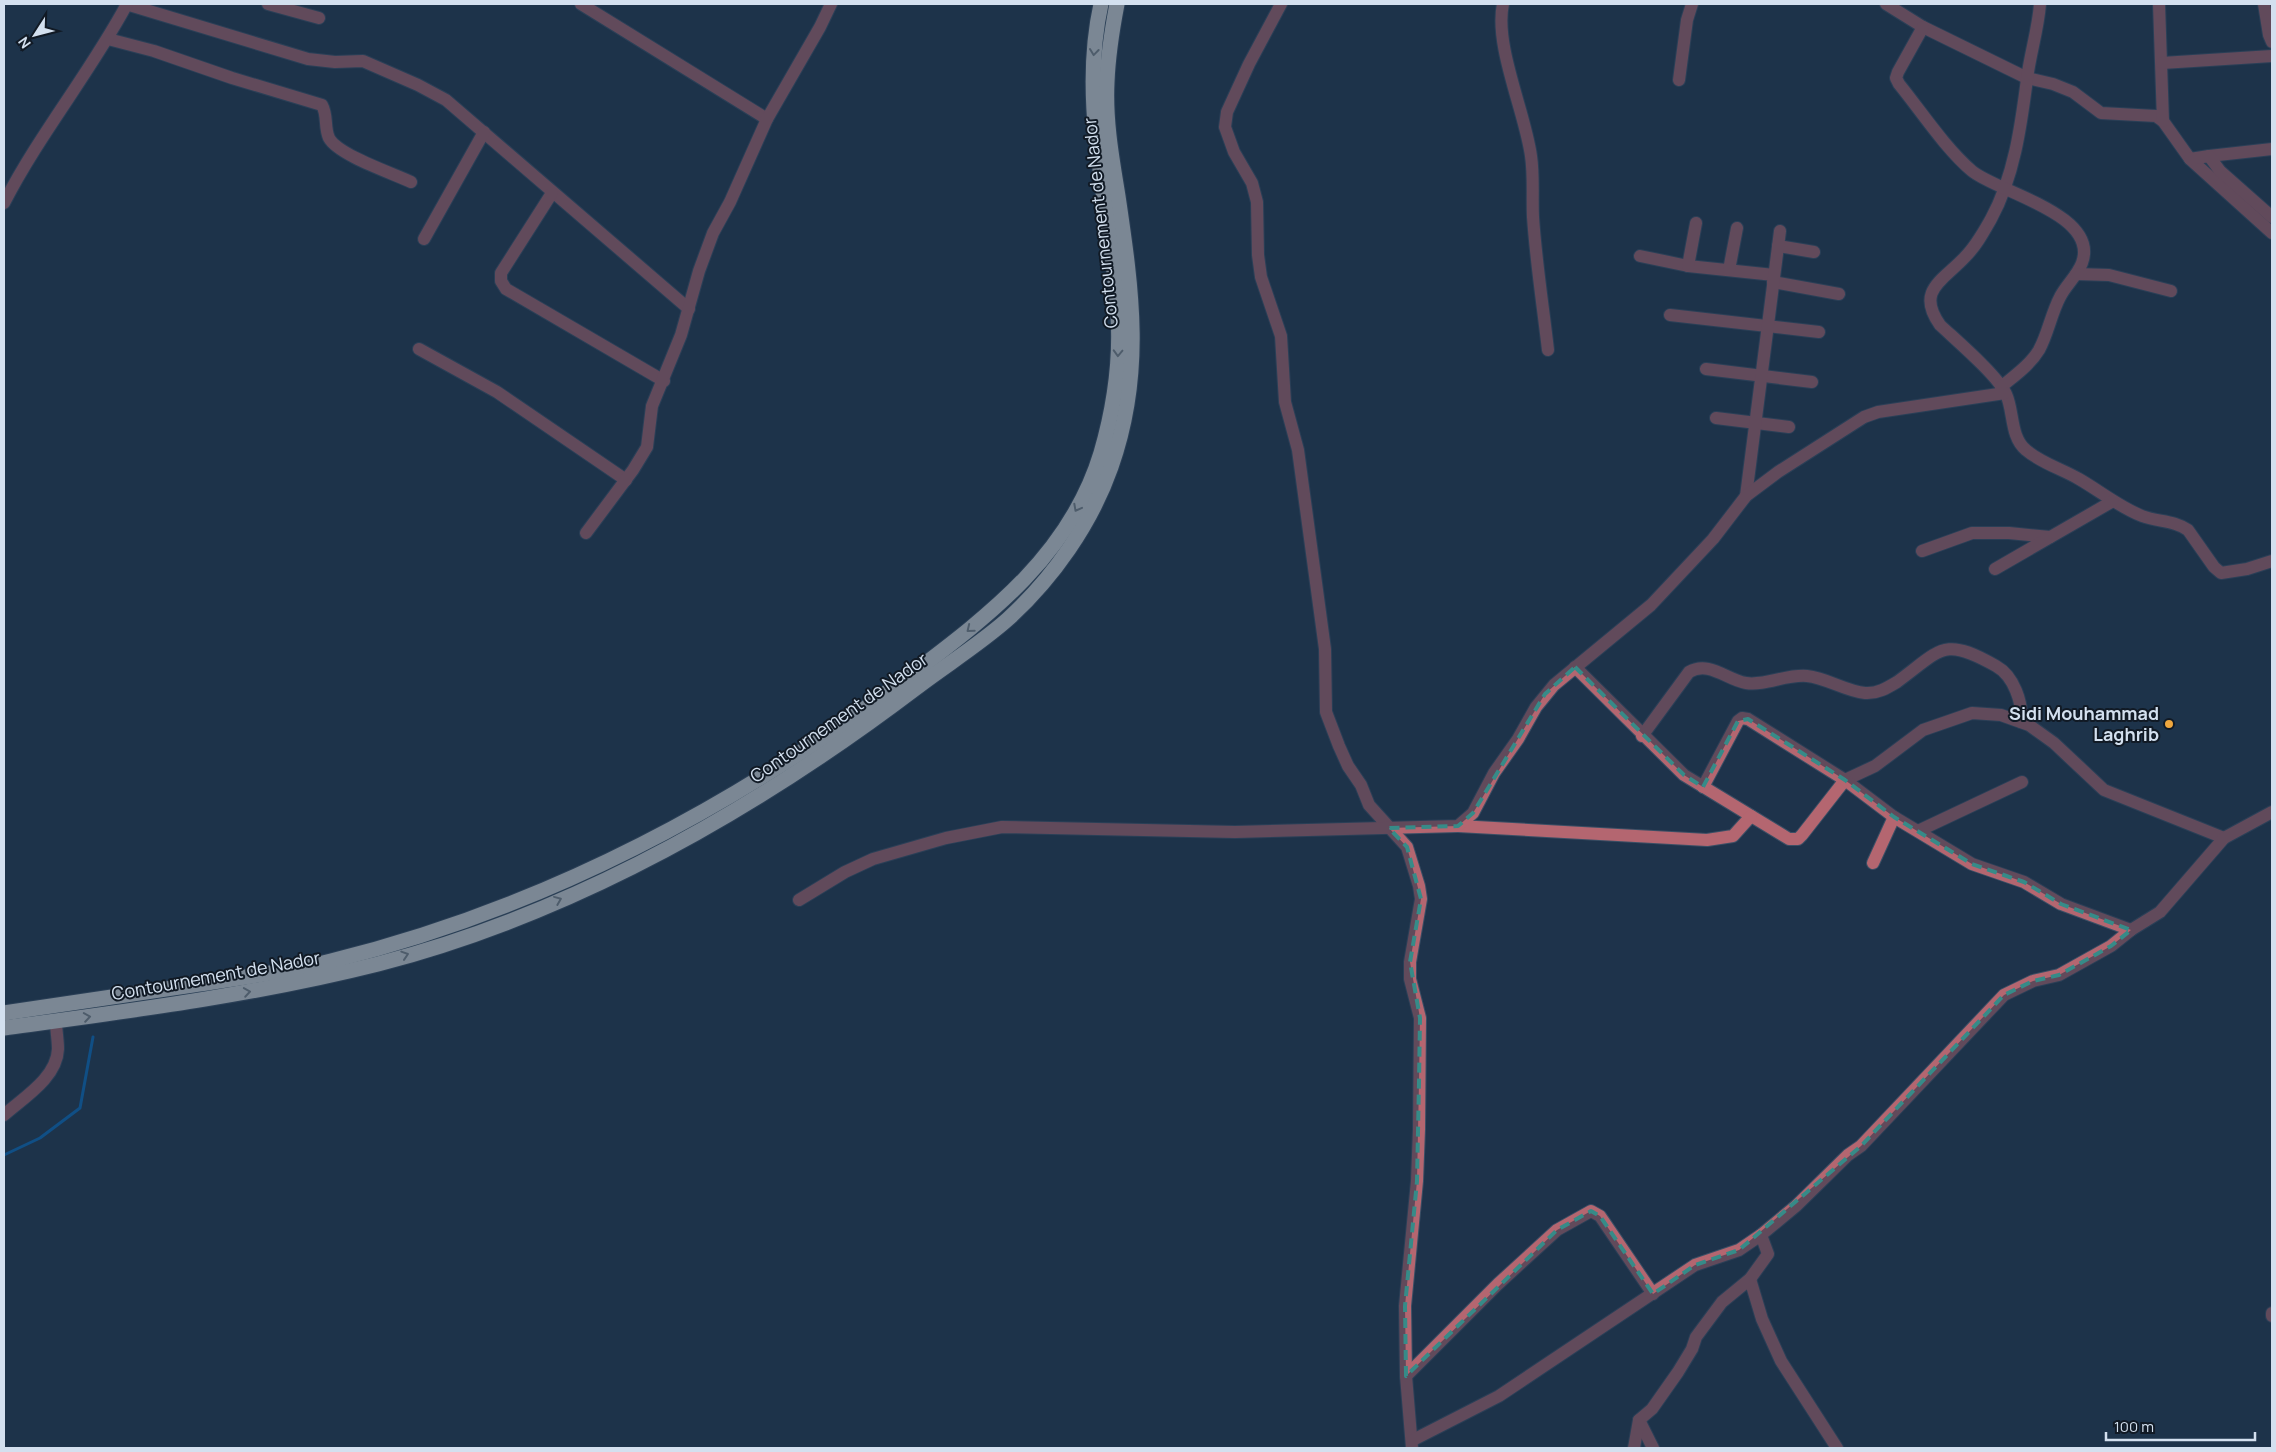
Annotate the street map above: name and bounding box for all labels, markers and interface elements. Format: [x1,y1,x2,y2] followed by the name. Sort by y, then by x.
[10,10,60,60] north arrow
[13,33,35,53] text: N
[1089,48,1100,56] one-way arrow
[1077,116,1123,330] street label: Contournement de Nador
[1113,349,1123,357] one-way arrow
[1073,503,1083,512] one-way arrow
[966,623,976,632] one-way arrow
[745,646,932,788] street label: Contournement de Nador
[2009,701,2159,746] place label: Sidi Mouhammad Laghrib
[2163,718,2175,730] marker: Sidi Mouhammad Laghrib
[553,896,562,907] one-way arrow
[110,945,323,1005] street label: Contournement de Nador
[401,951,409,961] one-way arrow
[244,987,252,998] one-way arrow
[82,1012,91,1022] one-way arrow
[2106,1410,2255,1442] scale bar
[2114,1416,2154,1437] text: 100 m

